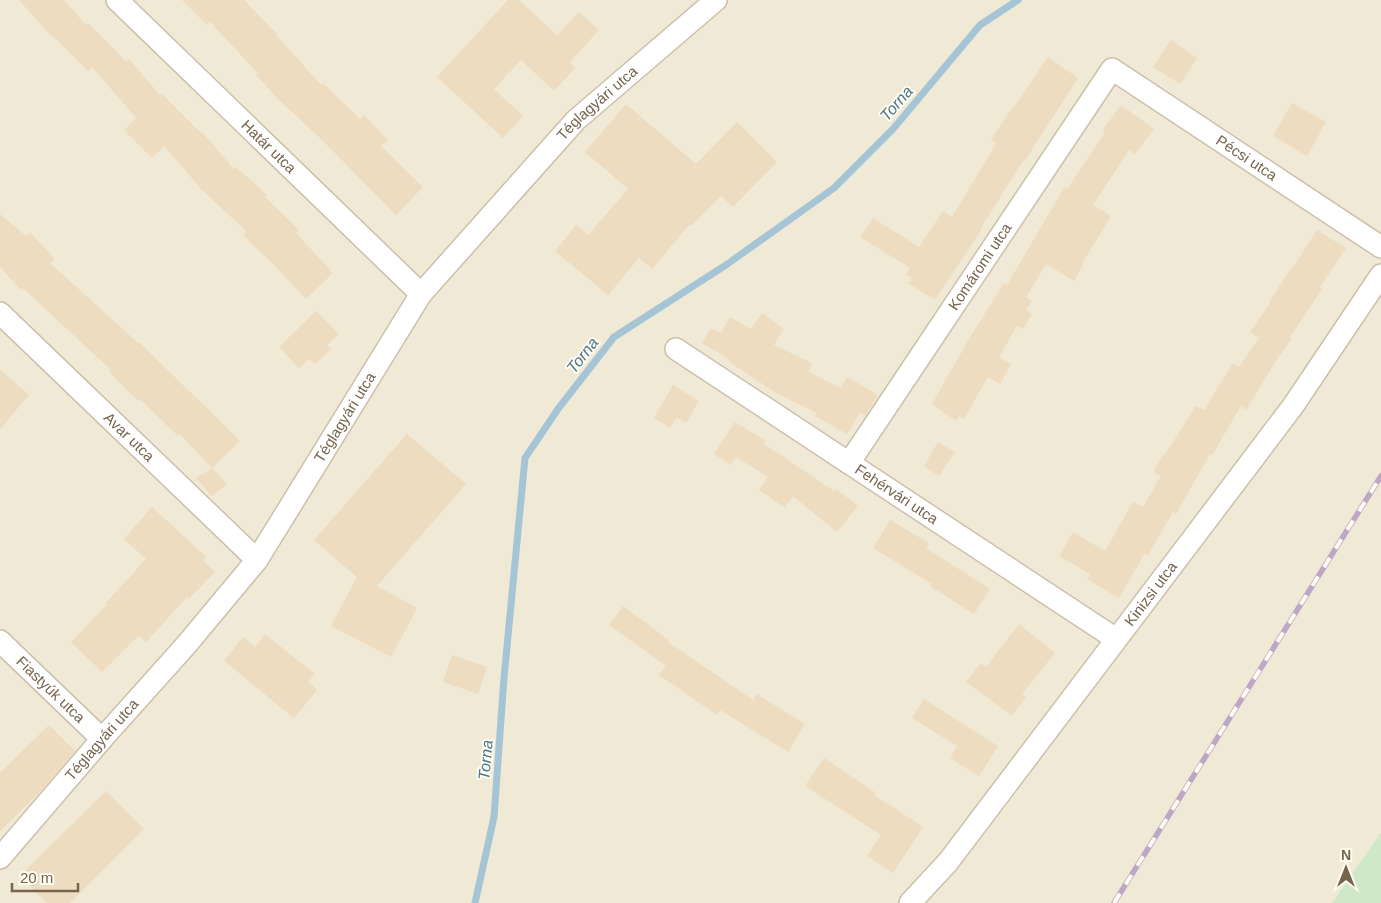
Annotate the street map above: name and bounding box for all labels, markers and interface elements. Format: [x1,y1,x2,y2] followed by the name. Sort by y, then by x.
[553,62,641,144] street label: Téglagyári utca
[877,82,916,124] water label: Torna
[238,116,300,177] street label: Határ utca
[1213,131,1281,184] street label: Pécsi utca
[945,219,1015,313] street label: Komáromi utca
[563,334,602,376] water label: Torna
[310,369,379,465] street label: Téglagyári utca
[101,409,159,465] street label: Avar utca
[852,460,942,528] street label: Fehérvári utca
[1121,558,1180,629] street label: Kinizsi utca
[13,652,89,726] street label: Fiastyúk utca
[61,695,142,784] street label: Téglagyári utca
[475,739,496,781] water label: Torna
[1321,843,1371,893] north arrow
[1341,847,1351,863] text: N
[12,860,79,892] scale bar
[20,869,53,886] text: 20 m

